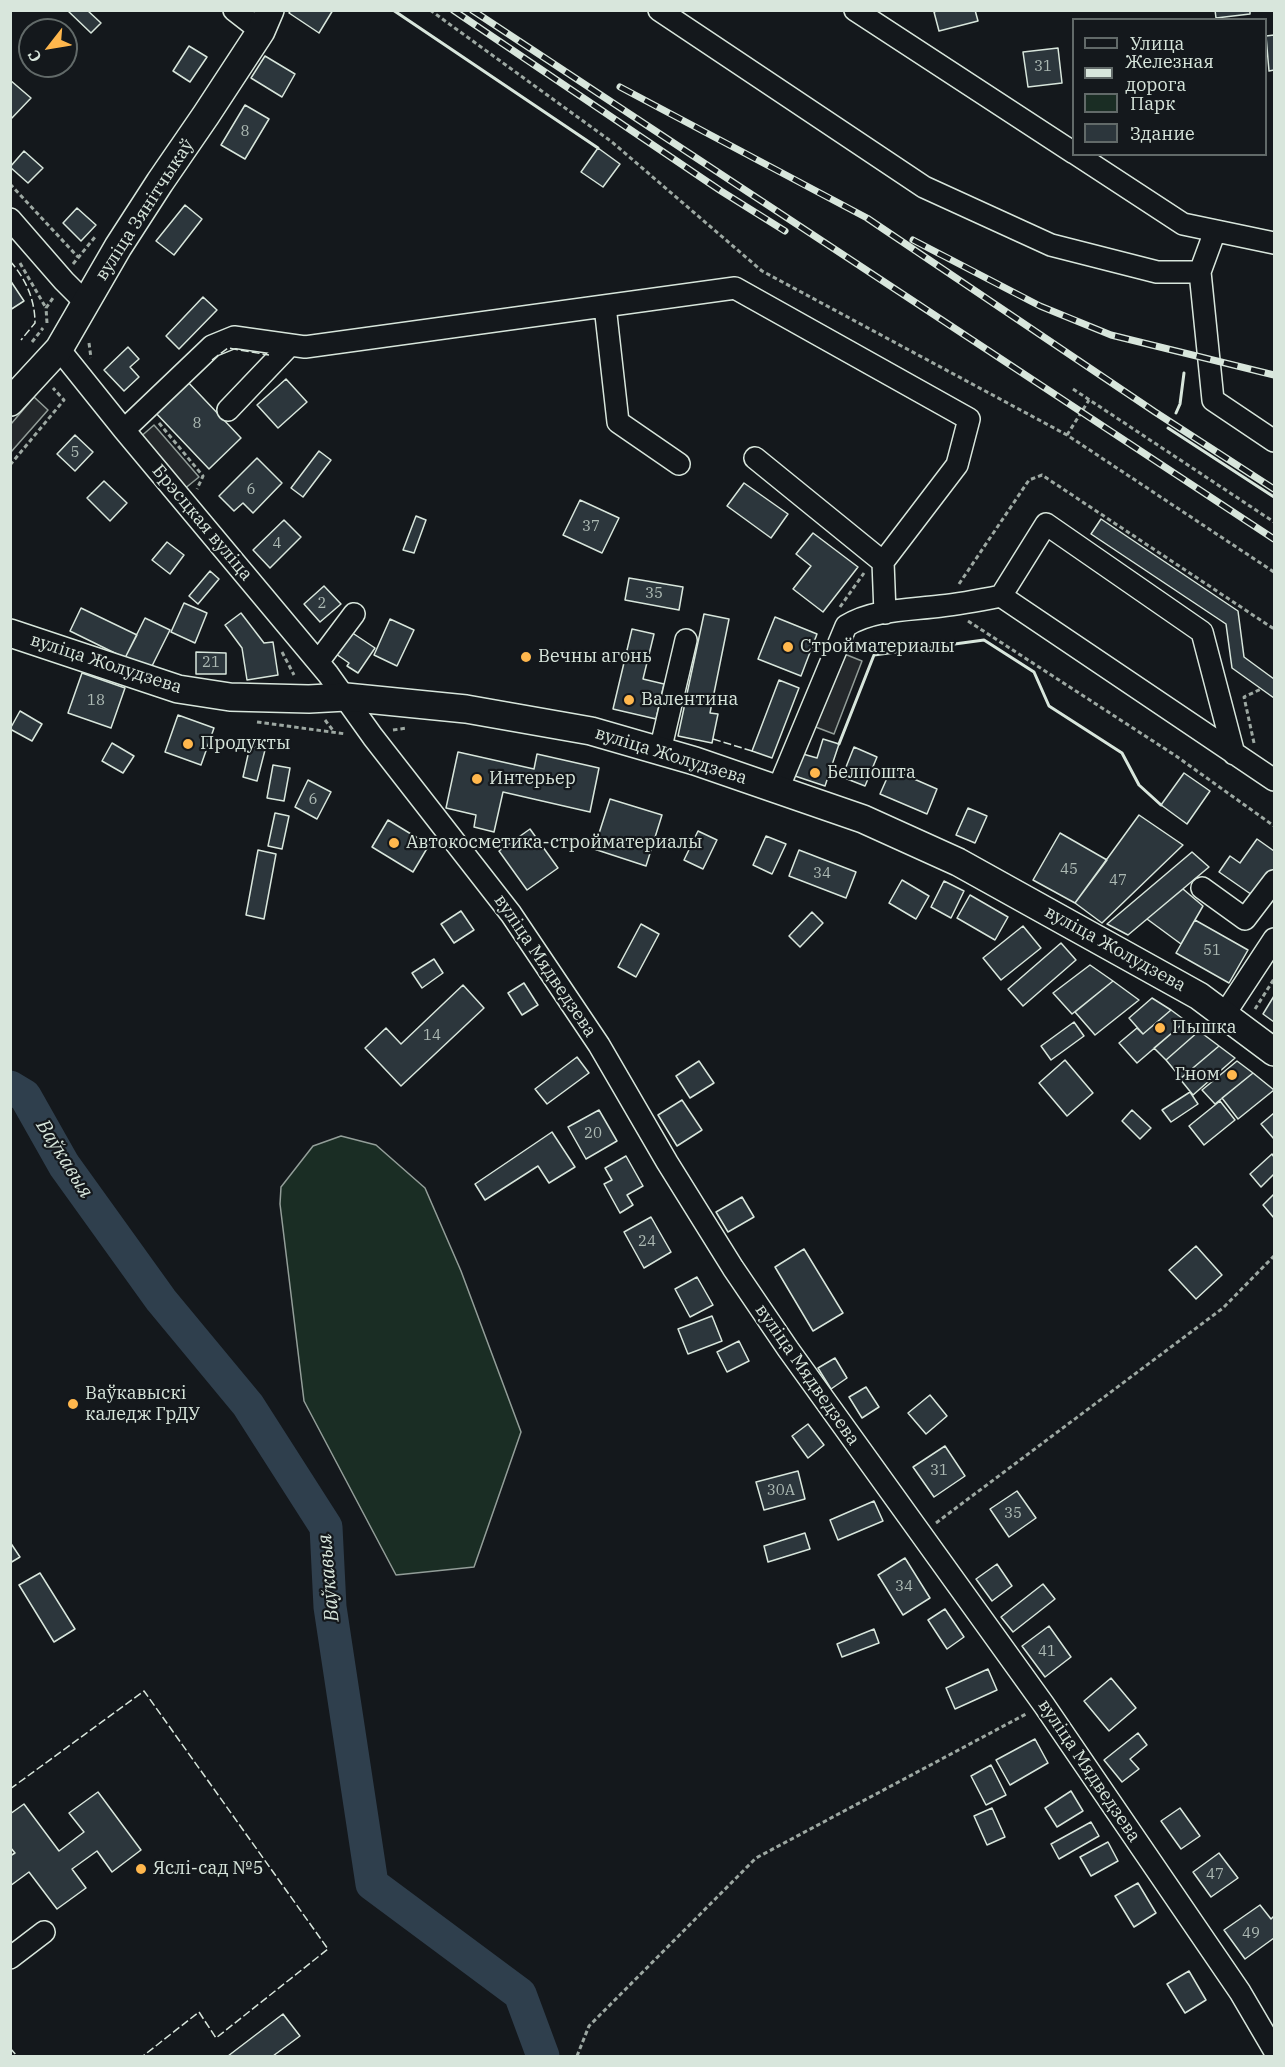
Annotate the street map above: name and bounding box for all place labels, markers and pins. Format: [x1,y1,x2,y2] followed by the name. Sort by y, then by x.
[800,636,955,658] place label: Стройматериалы
[781,640,795,654] marker: Стройматериалы
[538,646,652,668] place label: Вечны агонь
[519,650,533,664] marker: Вечны агонь
[641,689,738,711] place label: Валентина
[622,693,636,707] marker: Валентина
[200,733,290,755] place label: Продукты
[181,737,195,751] marker: Продукты
[827,762,916,784] place label: Белпошта
[808,766,822,780] marker: Белпошта
[489,768,576,790] place label: Интерьер
[470,772,484,786] marker: Интерьер
[406,832,702,854] place label: Автокосметика-стройматериалы
[387,836,401,850] marker: Автокосметика-стройматериалы
[1172,1017,1237,1039] place label: Пышка
[1153,1021,1167,1035] marker: Пышка
[1175,1064,1220,1086] place label: Гном
[1225,1068,1239,1082] marker: Гном
[85,1383,200,1426] place label: Ваўкавыскі каледж ГрДУ
[66,1397,80,1411] marker: Ваўкавыскі каледж ГрДУ
[153,1858,264,1880] place label: Яслі-сад №5
[134,1862,148,1876] marker: Яслі-сад №5

